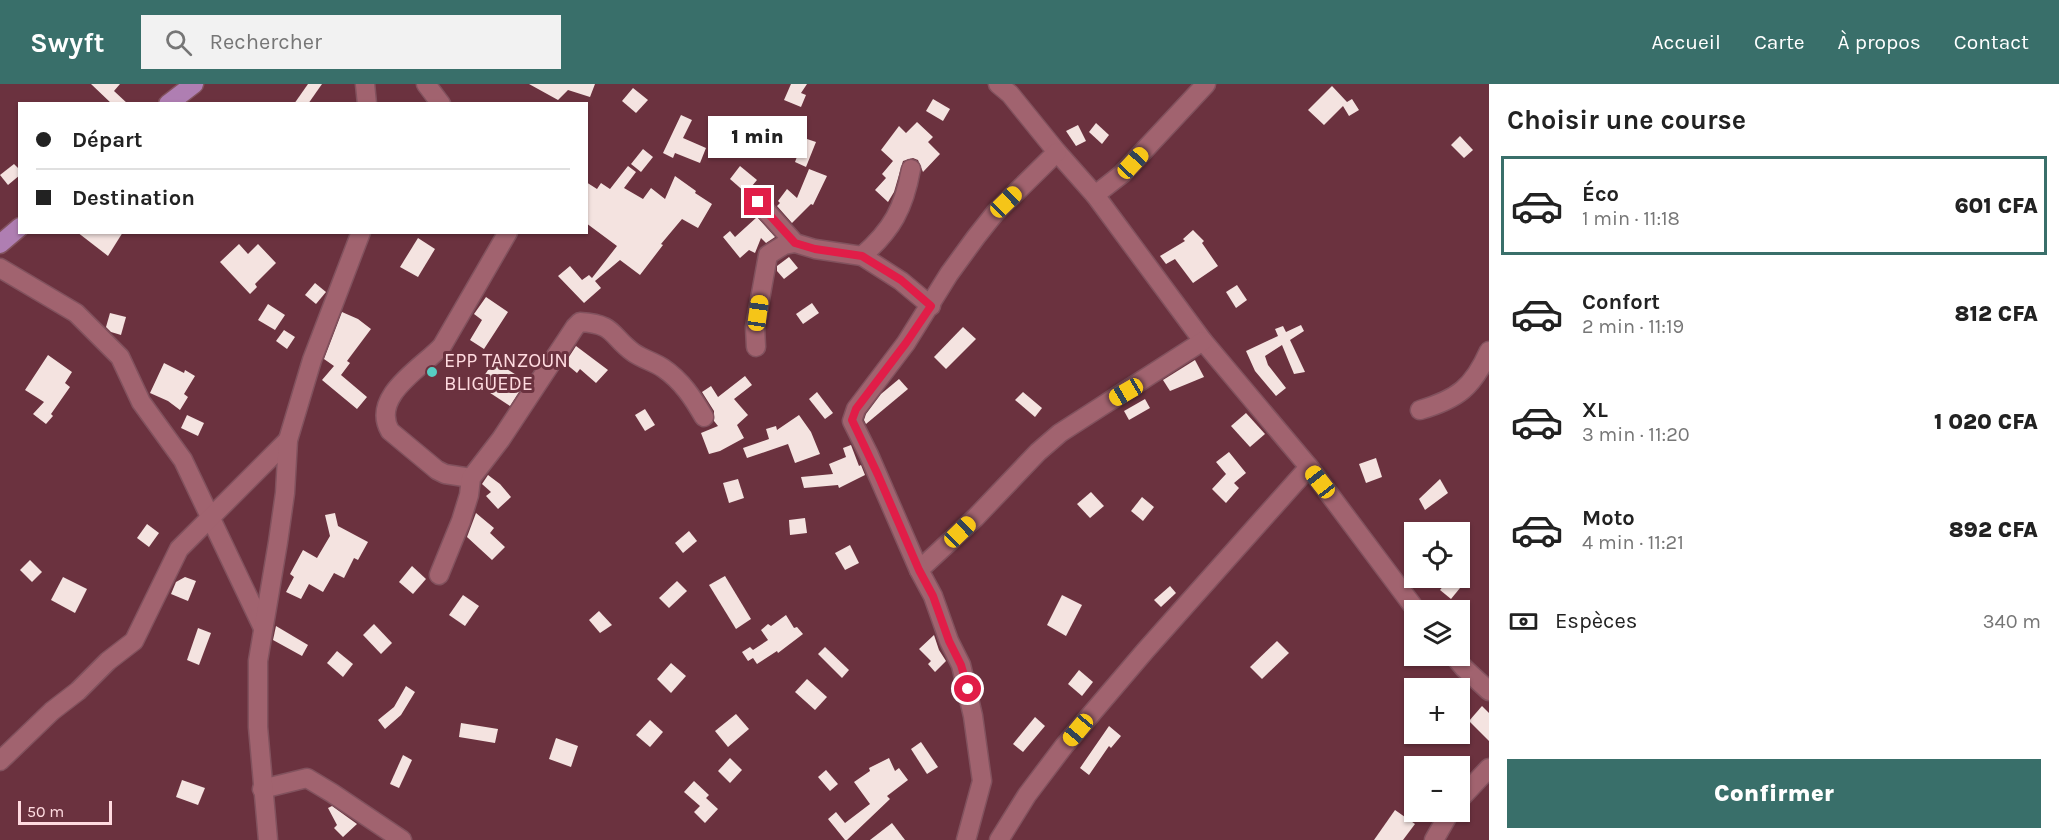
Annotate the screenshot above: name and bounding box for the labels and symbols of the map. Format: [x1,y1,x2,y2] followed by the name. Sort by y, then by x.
[708,115,807,157] callout: 1 min
[1114,144,1152,182] car
[987,183,1025,221] car
[744,188,771,215] route end
[747,294,769,332] car
[444,349,568,395] place label: EPP TANZOUN BLIGUEDE
[425,365,439,379] marker: EPP TANZOUN BLIGUEDE
[1106,375,1146,409] car
[1302,462,1338,502] car
[941,513,979,551] car
[954,675,981,702] route start
[1060,710,1096,750] car
[18,798,112,826] scale bar

